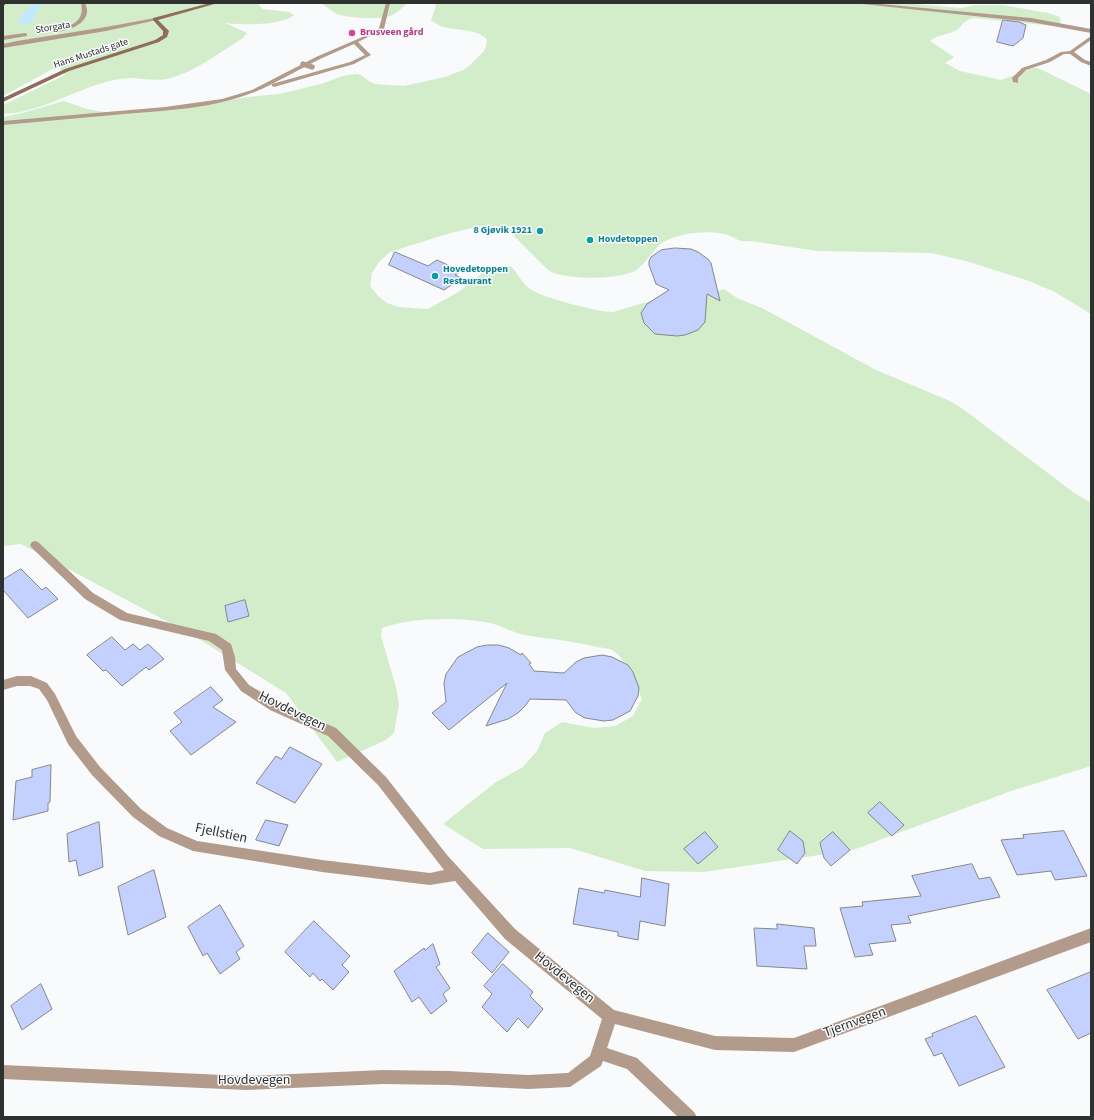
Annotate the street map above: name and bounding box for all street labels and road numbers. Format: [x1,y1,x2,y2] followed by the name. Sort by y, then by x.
[35,19,71,37] street label: Storgata
[52,36,130,72] street label: Hans Mustads gate
[256,689,328,735] street label: Hovdevegen
[193,820,249,848] street label: Fjellstien
[530,949,598,1007] street label: Hovdevegen
[822,1004,888,1042] street label: Tjernvegen
[218,1073,290,1089] street label: Hovdevegen

